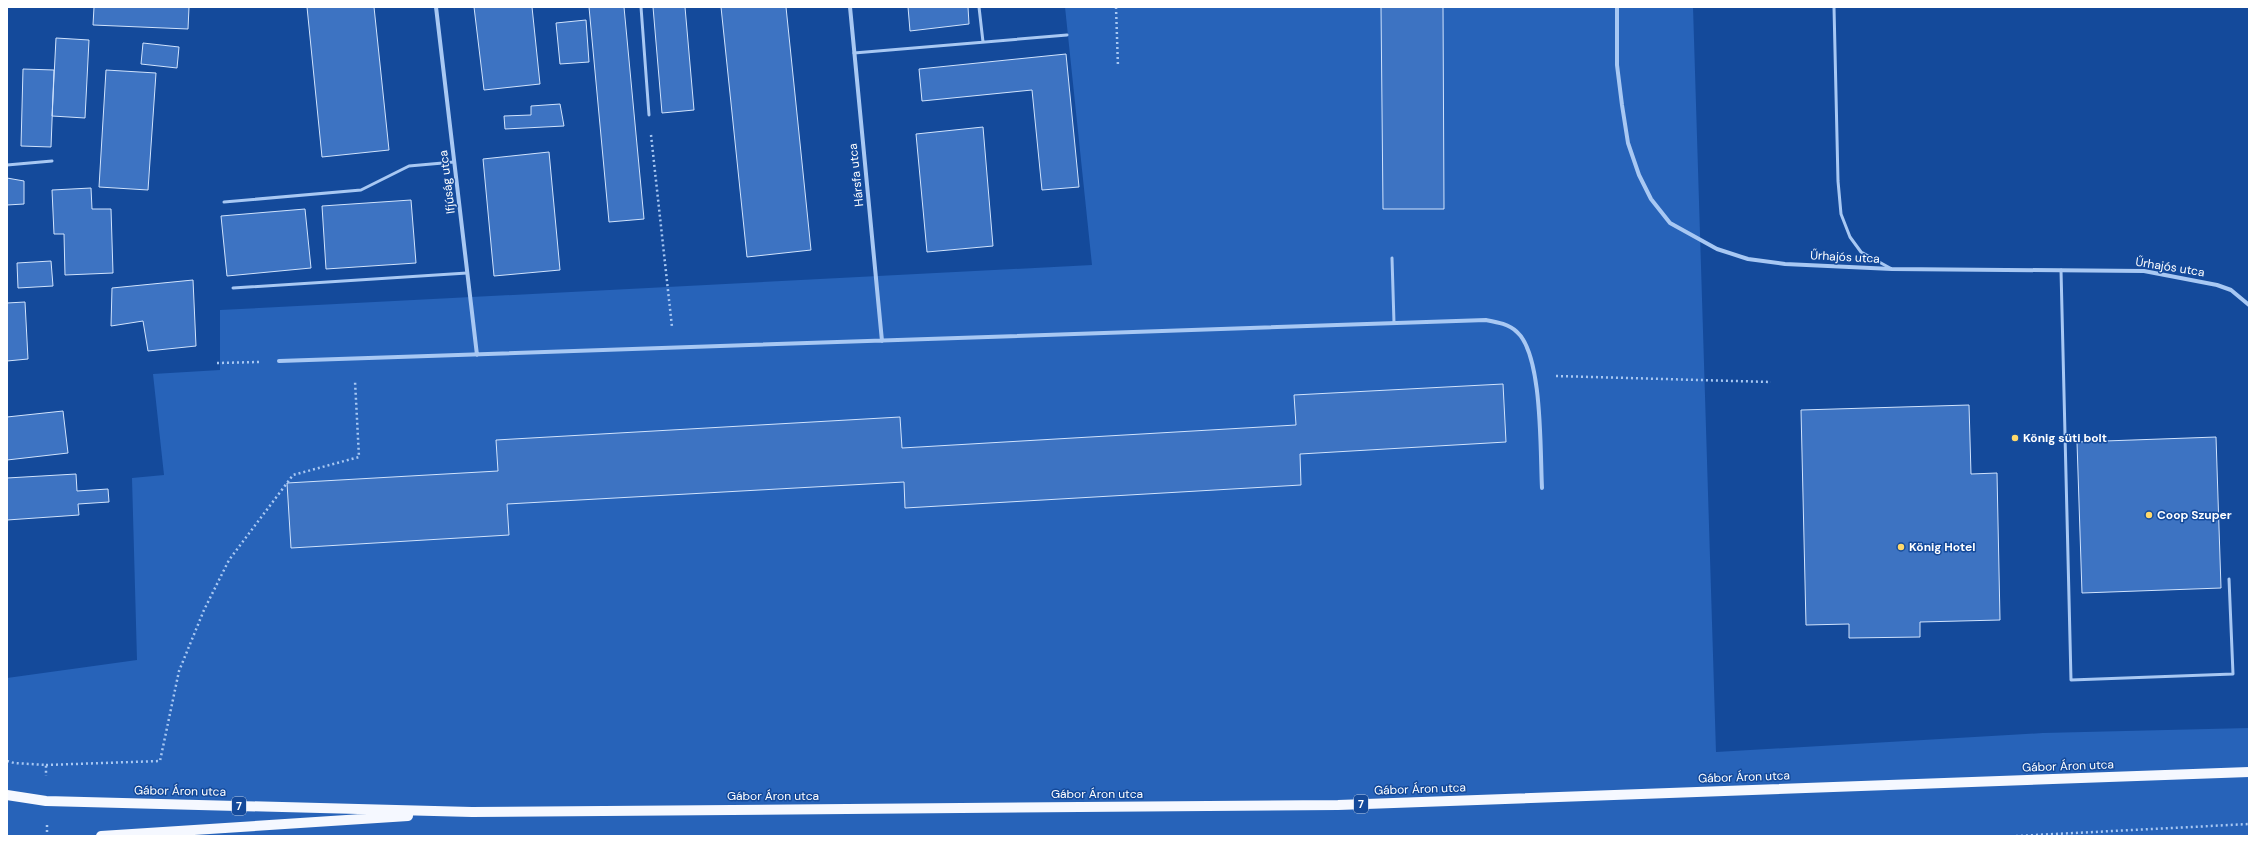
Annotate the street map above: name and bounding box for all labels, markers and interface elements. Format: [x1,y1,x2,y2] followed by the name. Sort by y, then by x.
[845,143,867,207] street label: Hársfa utca
[435,149,459,215] street label: Ifjúság utca
[1810,247,1880,267] street label: Űrhajós utca
[2134,254,2206,280] street label: Űrhajós utca
[2023,430,2107,446] place label: König süti bolt
[2010,433,2020,443] marker: König süti bolt
[2157,507,2232,523] place label: Coop Szuper
[2144,510,2154,520] marker: Coop Szuper
[1909,539,1975,555] place label: König Hotel
[1896,542,1906,552] marker: König Hotel
[2022,756,2114,776] street label: Gábor Áron utca
[1698,767,1790,787] street label: Gábor Áron utca
[1374,779,1466,799] street label: Gábor Áron utca
[134,782,226,800] street label: Gábor Áron utca
[1051,786,1143,802] street label: Gábor Áron utca
[727,788,819,804] street label: Gábor Áron utca
[1354,795,1368,813] road number: 7
[232,797,246,815] road number: 7

